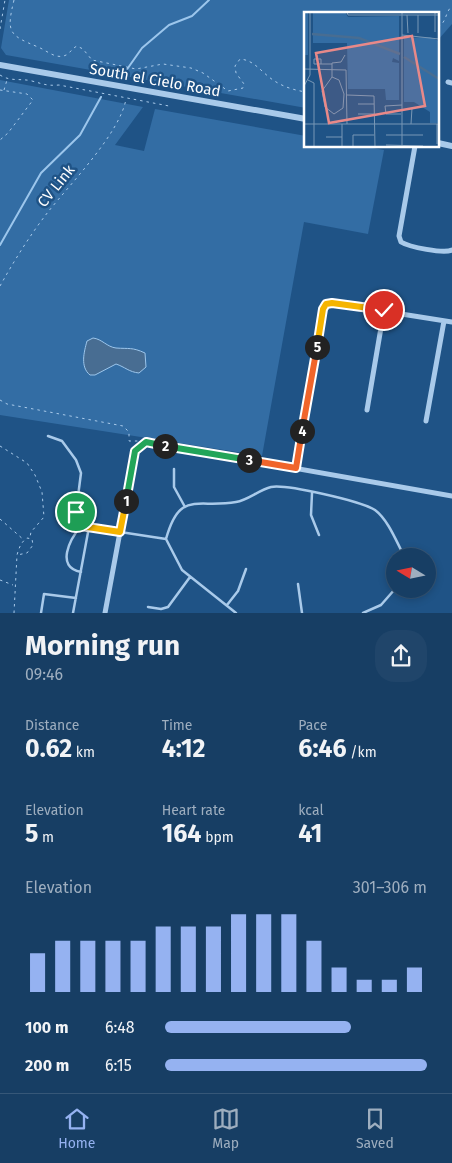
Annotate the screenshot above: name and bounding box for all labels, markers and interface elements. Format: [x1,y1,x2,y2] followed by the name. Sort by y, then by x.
[304,12,440,148] inset map
[88,60,222,100] street label: South el Cielo Road
[34,161,79,211] street label: CV Link
[363,289,405,331] pin
[370,296,398,324] icon: check
[304,334,330,360] pin: 5
[314,339,321,356] text: 5
[290,418,314,444] pin: 4
[299,423,306,440] text: 4
[152,434,178,458] pin: 2
[162,438,169,455] text: 2
[236,448,262,472] pin: 3
[246,452,253,469] text: 3
[114,488,138,514] pin: 1
[55,491,97,533] pin
[123,493,130,510] text: 1
[62,498,90,526] icon: arrive
[386,548,436,598] north arrow
[386,548,436,598] map controls
[25,629,180,662] text: Morning run
[375,630,427,682] button: share
[25,665,63,684] text: 09:46
[25,717,79,734] text: Distance
[162,717,192,734] text: Time
[298,717,327,734] text: Pace
[25,734,72,764] text: 0.62
[162,734,205,764] text: 4:12
[298,734,347,764] text: 6:46
[72,744,95,761] text: km
[347,744,377,761] text: /km
[25,802,84,819] text: Elevation
[162,802,225,819] text: Heart rate
[298,802,324,819] text: kcal
[25,819,38,849] text: 5
[162,819,201,849] text: 164
[298,819,322,849] text: 41
[38,829,54,846] text: m
[201,829,234,846] text: bpm
[25,878,92,897] text: Elevation
[353,878,427,897] text: 301–306 m
[25,1018,68,1037] text: 100 m
[105,1018,135,1037] text: 6:48
[25,1056,69,1075] text: 200 m
[105,1056,132,1075] text: 6:15
[58,1105,95,1152] tab: Home
[212,1105,240,1152] tab: Map
[356,1105,394,1152] tab: Saved

